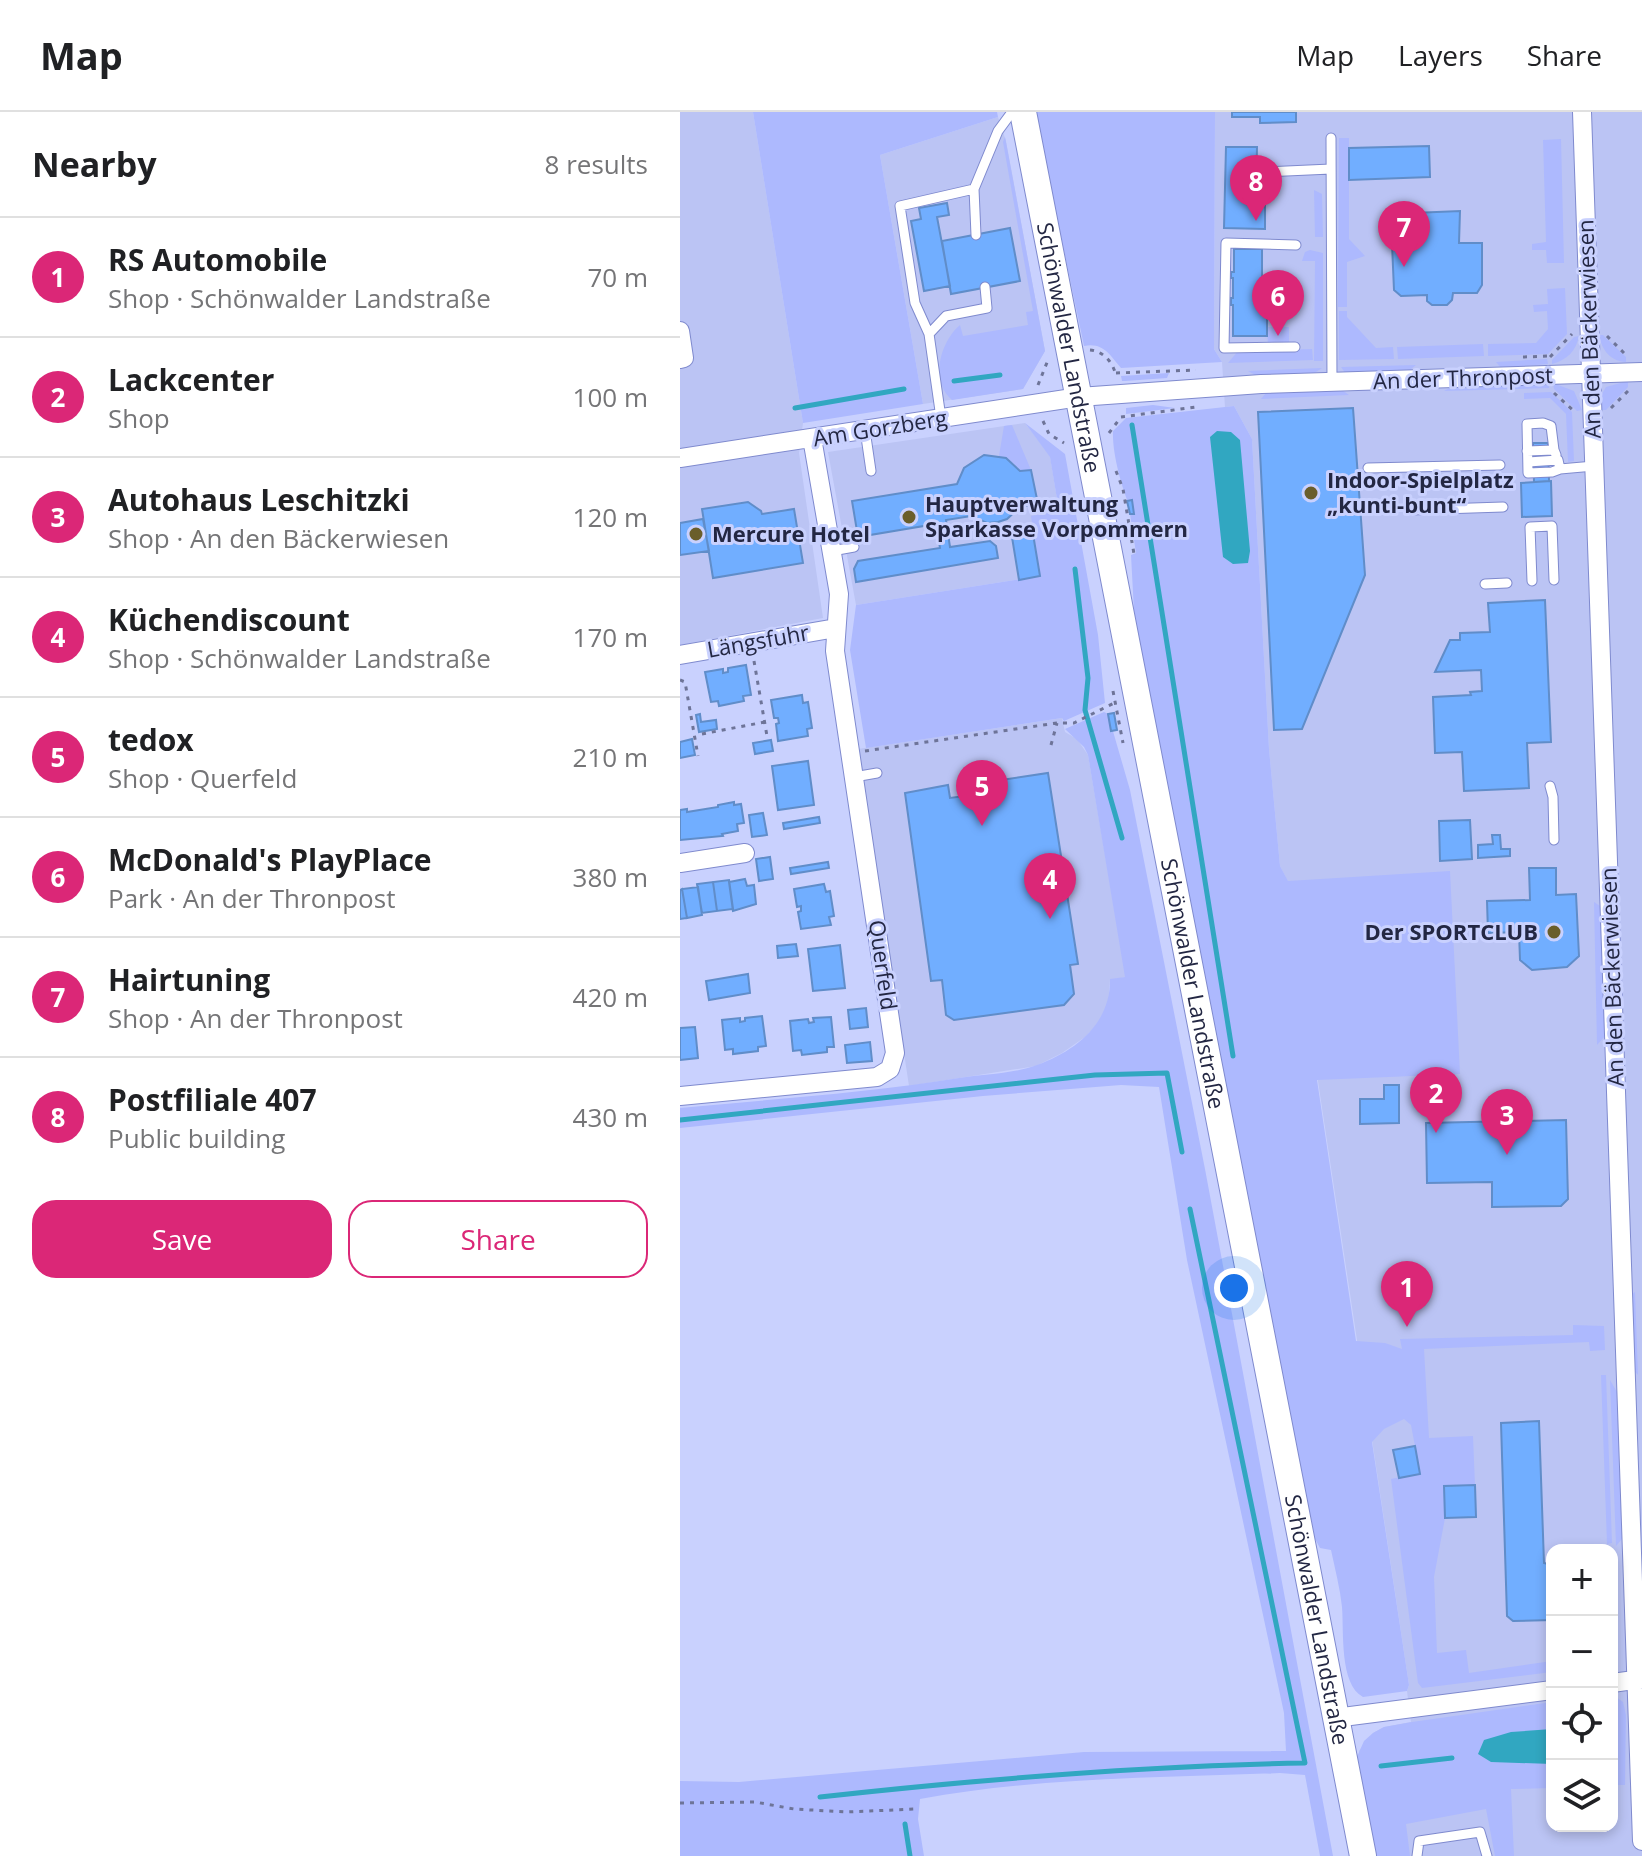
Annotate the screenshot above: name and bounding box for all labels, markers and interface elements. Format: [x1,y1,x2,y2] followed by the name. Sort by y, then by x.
[40,29,123,81] text: Map
[1296,36,1354,74] text: Map
[1398,36,1483,74] text: Layers
[1527,36,1602,74] text: Share
[32,141,157,187] text: Nearby
[545,146,648,182] text: 8 results
[1230,155,1282,221] pin: 8
[1378,201,1430,267] pin: 7
[1569,219,1607,439] street label: An den Bäckerwiesen
[1031,220,1109,475] street label: Schönwalder Landstraße
[108,239,327,280] text: RS Automobile
[51,259,65,295] text: 1
[587,259,648,295] text: 70 m
[1252,270,1304,336] pin: 6
[108,280,491,316] text: Shop · Schönwalder Landstraße
[108,359,274,400] text: Lackcenter
[1372,359,1554,395] street label: An der Thronpost
[51,379,65,415] text: 2
[573,379,648,415] text: 100 m
[108,400,170,436] text: Shop
[811,402,949,452] street label: Am Gorzberg
[1327,464,1514,519] place label: Indoor-Spielplatz „kunti-bunt“
[108,479,410,520] text: Autohaus Leschitzki
[1302,484,1320,502] marker: Indoor-Spielplatz „kunti-bunt“
[925,488,1188,543] place label: Hauptverwaltung Sparkasse Vorpommern
[51,499,65,535] text: 3
[573,499,648,535] text: 120 m
[900,508,918,526] marker: Hauptverwaltung Sparkasse Vorpommern
[712,518,870,548] place label: Mercure Hotel
[108,520,449,556] text: Shop · An den Bäckerwiesen
[687,525,705,543] marker: Mercure Hotel
[108,599,350,640] text: Küchendiscount
[704,616,811,664] street label: Längsfuhr
[51,619,65,655] text: 4
[573,619,648,655] text: 170 m
[108,640,491,676] text: Shop · Schönwalder Landstraße
[108,719,194,760] text: tedox
[51,739,65,775] text: 5
[573,739,648,775] text: 210 m
[108,760,297,796] text: Shop · Querfeld
[956,760,1008,826] pin: 5
[108,839,432,880] text: McDonald's PlayPlace
[1024,853,1076,919] pin: 4
[1155,856,1233,1111] street label: Schönwalder Landstraße
[51,859,65,895] text: 6
[573,859,648,895] text: 380 m
[1592,867,1630,1087] street label: An den Bäckerwiesen
[108,880,395,916] text: Park · An der Thronpost
[1364,916,1538,946] place label: Der SPORTCLUB
[863,918,905,1012] street label: Querfeld
[1545,923,1563,941] marker: Der SPORTCLUB
[108,959,270,1000] text: Hairtuning
[51,979,65,1015] text: 7
[573,979,648,1015] text: 420 m
[108,1000,403,1036] text: Shop · An der Thronpost
[1410,1067,1462,1133] pin: 2
[108,1079,317,1120] text: Postfiliale 407
[1481,1089,1533,1155] pin: 3
[51,1099,65,1135] text: 8
[573,1099,648,1135] text: 430 m
[108,1120,285,1156] text: Public building
[32,1200,332,1278] button: Save
[348,1200,648,1278] button: Share
[1381,1261,1433,1327] pin: 1
[1214,1268,1254,1308] your location
[1279,1492,1357,1747] street label: Schönwalder Landstraße
[1546,1544,1618,1832] map controls
[1546,1544,1618,1616] button: +
[1546,1616,1618,1688] button: −
[1546,1688,1618,1760] button: locate
[1546,1760,1618,1832] button: layers

